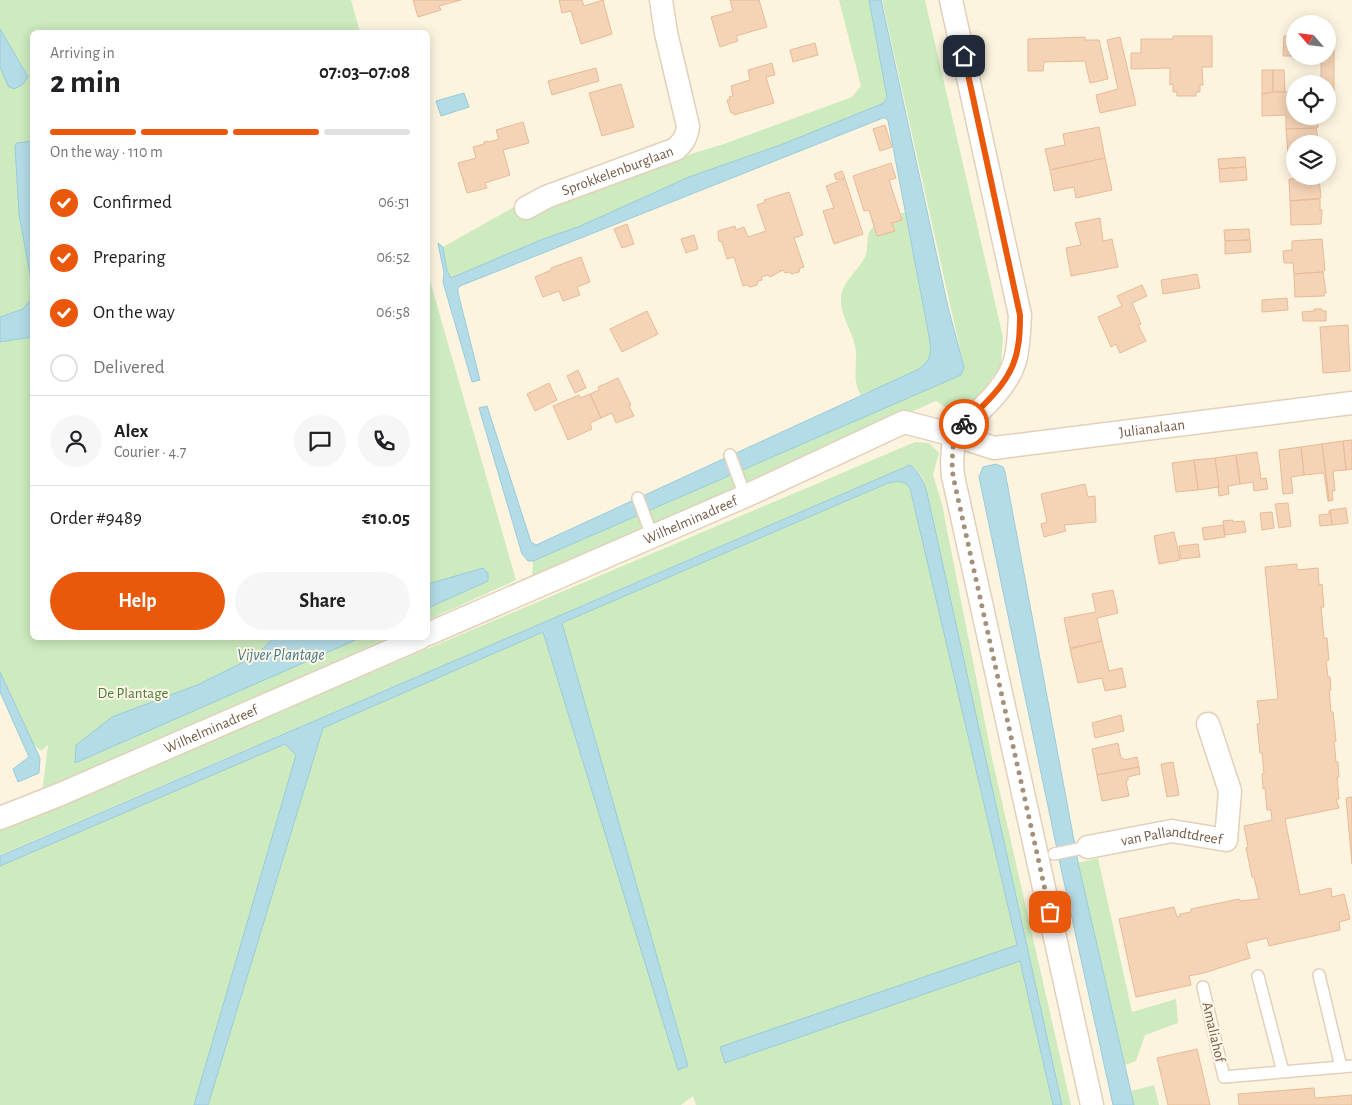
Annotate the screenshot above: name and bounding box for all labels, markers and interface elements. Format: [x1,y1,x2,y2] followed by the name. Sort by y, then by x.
[1286,15,1336,65] north arrow
[1286,15,1336,185] map controls
[943,35,985,77] pin
[950,42,978,70] icon: home
[50,45,115,61] text: Arriving in
[319,63,410,82] text: 07:03–07:08
[50,66,121,98] text: 2 min
[1286,75,1336,125] button: locate
[1286,135,1336,185] button: layers
[50,144,163,160] text: On the way · 110 m
[560,144,676,199] street label: Sprokkelenburglaan
[50,189,78,217] icon: check
[93,193,172,212] text: Confirmed
[378,194,410,210] text: 06:51
[50,244,78,272] icon: check
[93,248,166,267] text: Preparing
[376,249,410,265] text: 06:52
[50,299,78,327] icon: check
[93,303,175,322] text: On the way
[376,304,410,320] text: 06:58
[93,358,165,377] text: Delivered
[939,399,989,449] courier
[950,410,978,438] icon: bike
[50,415,102,467] button: person
[294,415,346,467] button: chat
[358,415,410,467] button: phone
[1118,417,1186,440] street label: Julianalaan
[114,422,148,441] text: Alex
[114,444,186,460] text: Courier · 4.7
[641,493,741,547] street label: Wilhelminadreef
[50,509,142,528] text: Order #9489
[362,509,410,528] text: €10.05
[50,572,225,630] button: Help
[235,572,410,630] button: Share
[237,647,325,664] water label: Vijver Plantage
[97,686,169,701] park label: De Plantage
[162,702,262,756] street label: Wilhelminadreef
[1120,824,1225,849] street label: van Pallandtdreef
[1029,891,1071,933] pin
[1036,898,1064,926] icon: bag
[1199,1001,1228,1065] street label: Amaliahof

